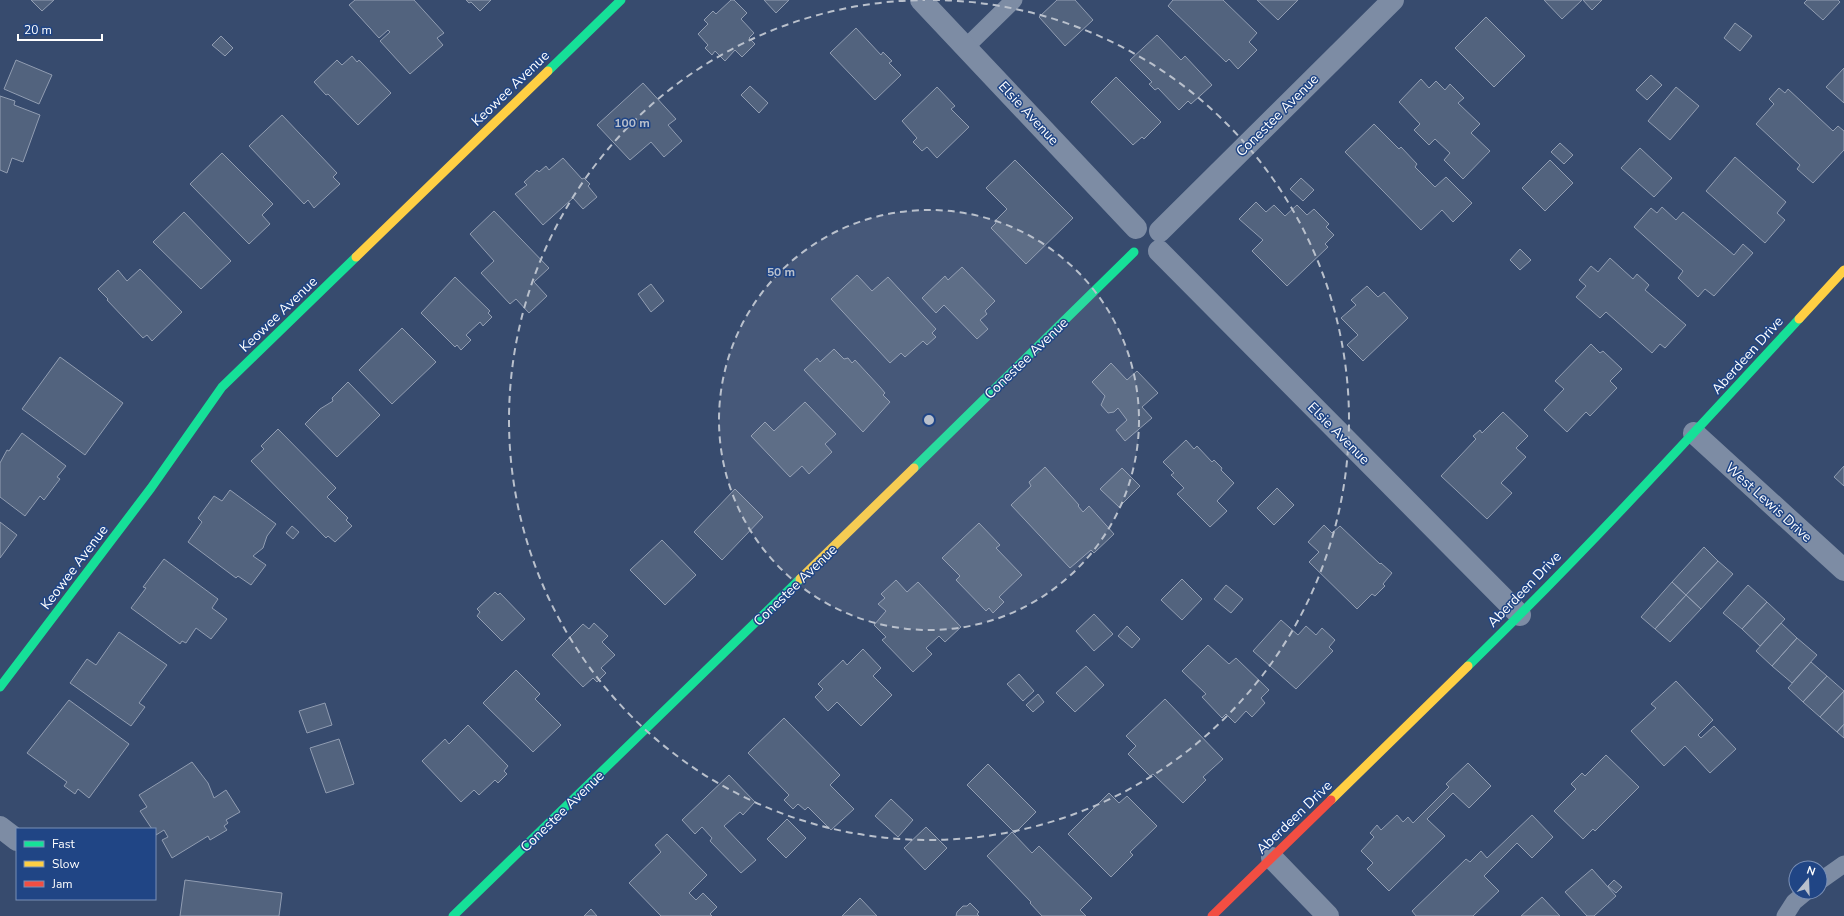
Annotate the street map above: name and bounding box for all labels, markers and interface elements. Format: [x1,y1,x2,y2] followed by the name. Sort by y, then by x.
[18,16,102,42] scale bar
[24,22,52,38] text: 20 m
[467,46,553,130] street label: Keowee Avenue
[1232,70,1323,161] street label: Conestee Avenue
[994,77,1063,149] street label: Elsie Avenue
[614,115,650,131] text: 100 m
[767,264,795,280] text: 50 m
[235,272,321,356] street label: Keowee Avenue
[1707,312,1787,398] street label: Aberdeen Drive
[980,313,1072,403] street label: Conestee Avenue
[1303,398,1374,469] street label: Elsie Avenue
[922,413,936,427] centre of rings
[1721,458,1816,546] street label: West Lewis Drive
[36,521,113,614] street label: Keowee Avenue
[749,540,841,630] street label: Conestee Avenue
[1483,547,1565,631] street label: Aberdeen Drive
[516,766,608,856] street label: Conestee Avenue
[1252,776,1336,858] street label: Aberdeen Drive
[16,828,156,900] legend
[52,836,75,852] text: Fast
[52,856,80,872] text: Slow
[1788,860,1828,900] north arrow
[1805,863,1817,879] text: N
[51,876,73,892] text: Jam

